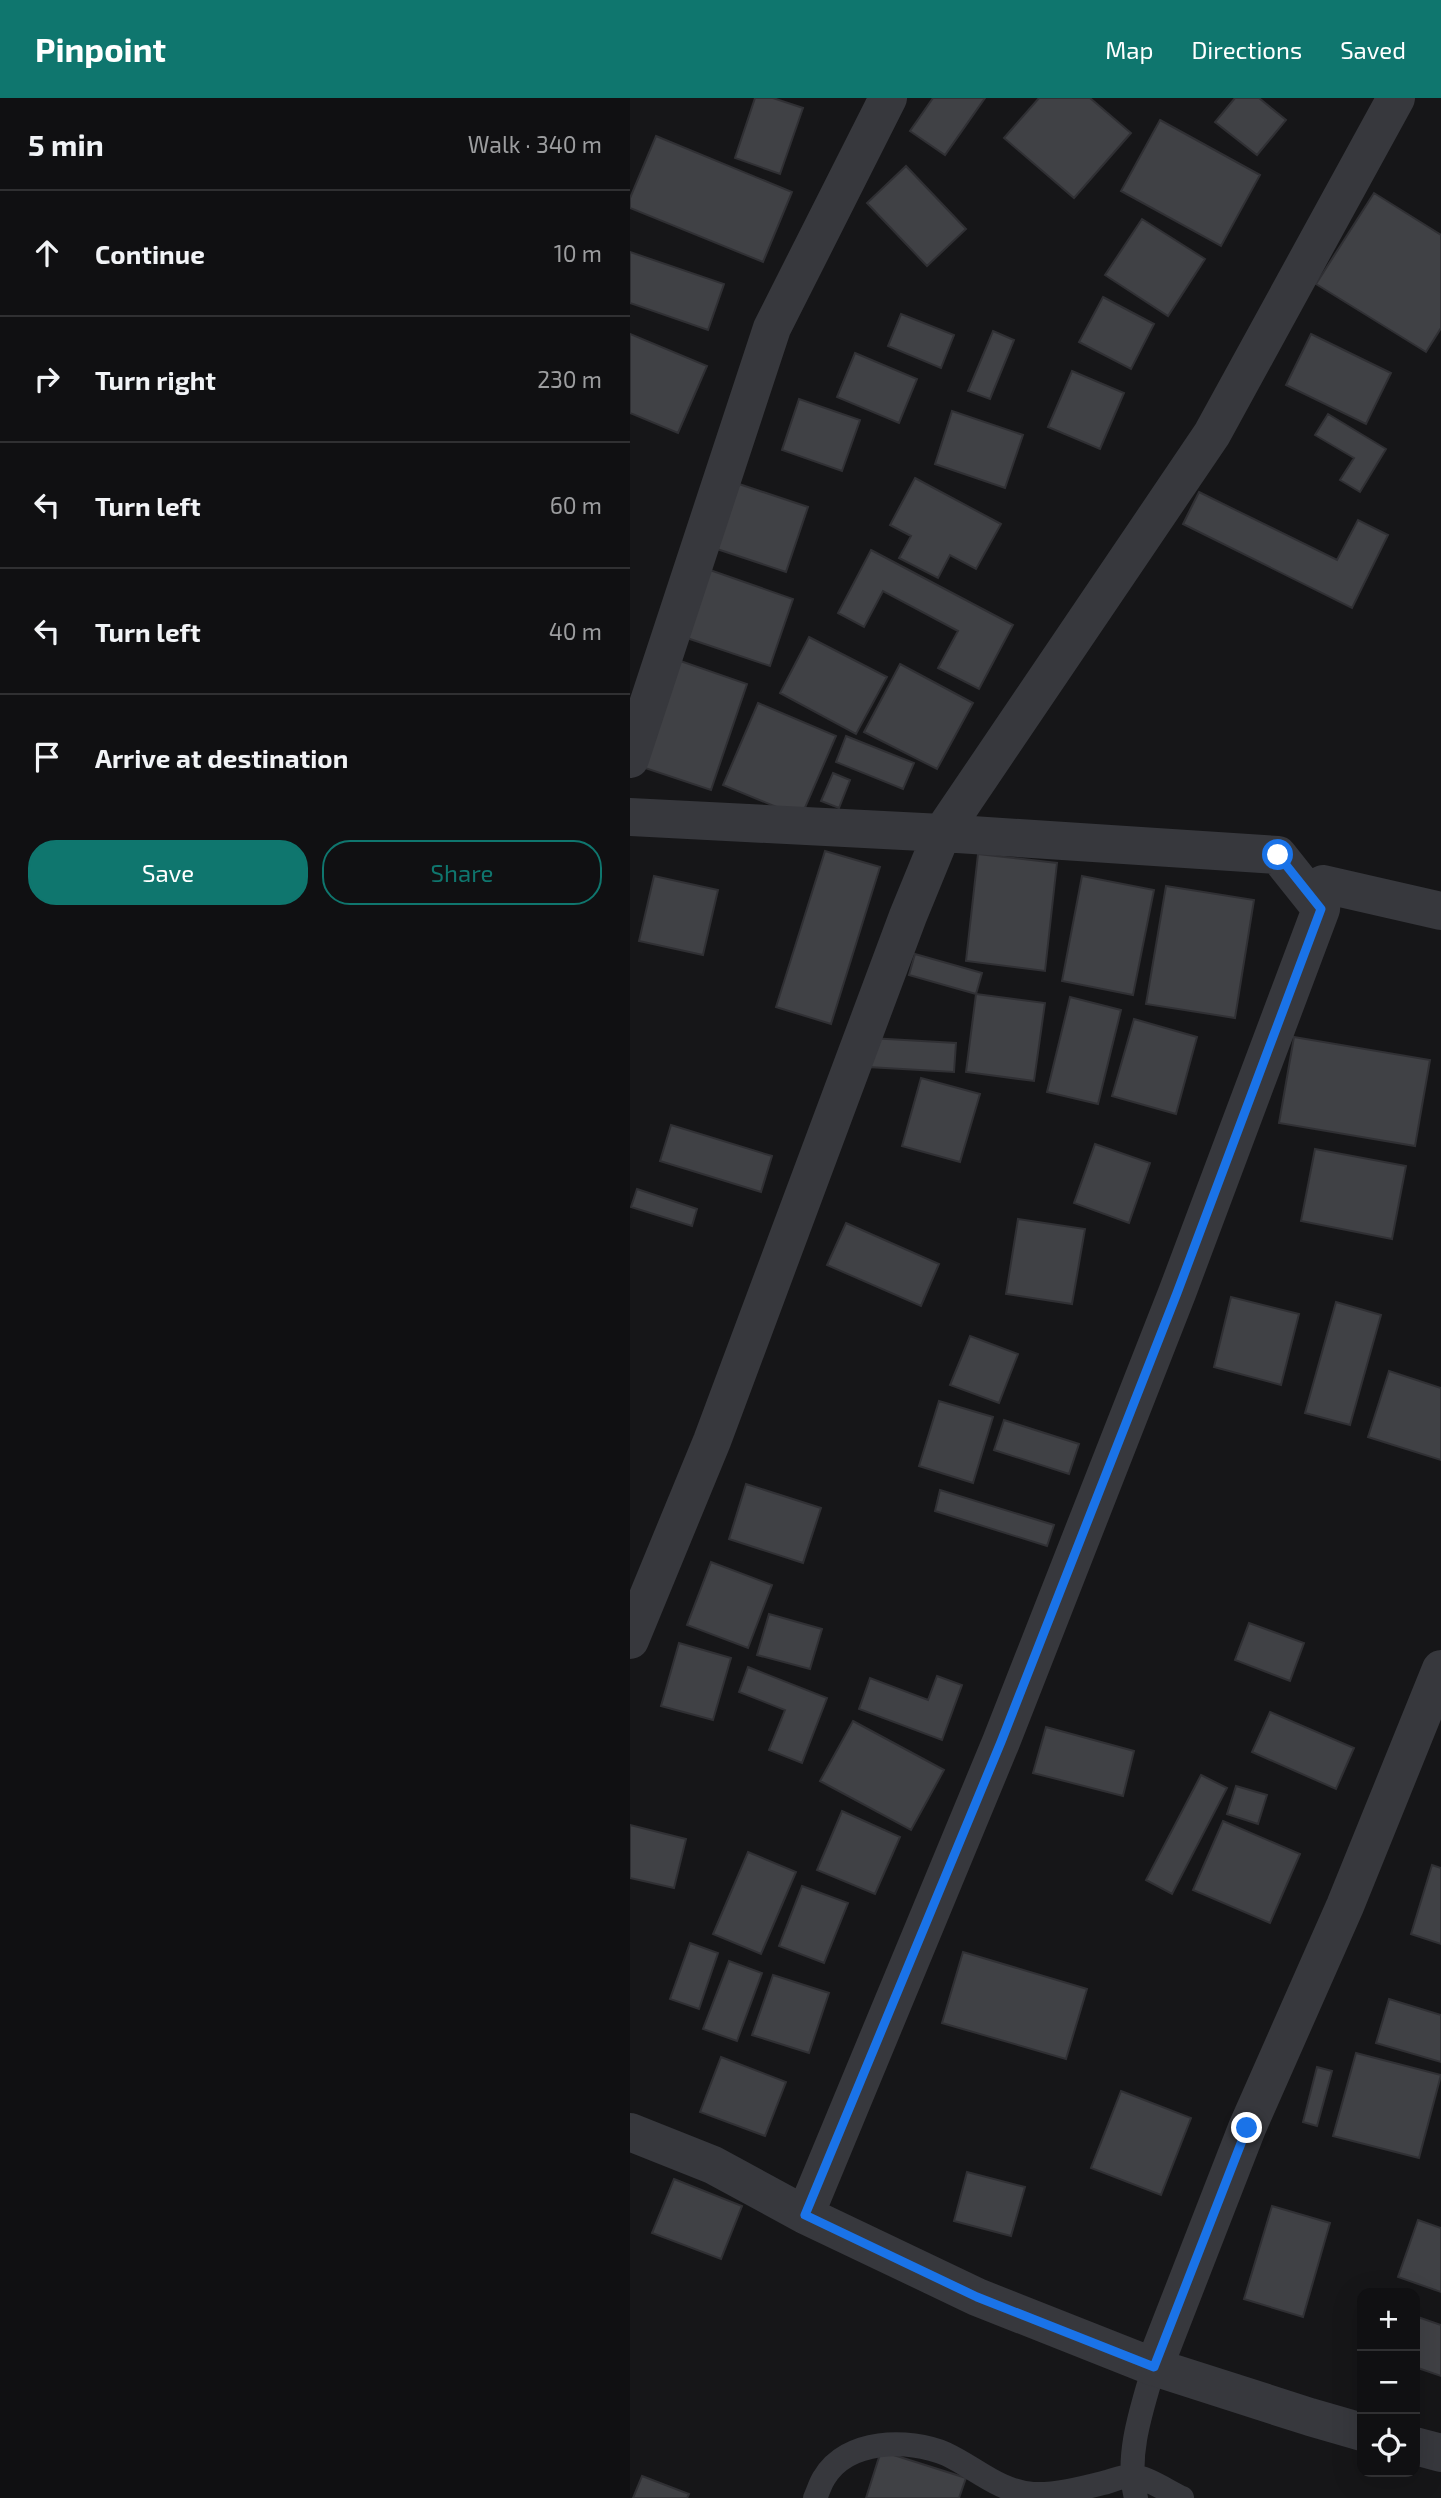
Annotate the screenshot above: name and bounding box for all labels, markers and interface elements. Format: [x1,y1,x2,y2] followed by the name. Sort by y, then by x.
[35,29,166,69] text: Pinpoint
[1105,35,1153,64] text: Map
[1191,35,1302,64] text: Directions
[1340,35,1406,64] text: Saved
[28,126,104,162] text: 5 min
[468,130,602,158] text: Walk · 340 m
[28,234,66,272] icon: ahead
[95,238,205,269] text: Continue
[554,239,602,267] text: 10 m
[28,360,66,398] icon: right
[95,364,216,395] text: Turn right
[537,365,602,393] text: 230 m
[28,486,66,524] icon: left
[95,490,201,521] text: Turn left
[550,491,602,519] text: 60 m
[28,612,66,650] icon: left
[95,616,201,647] text: Turn left
[549,617,602,645] text: 40 m
[28,738,66,776] icon: arrive
[95,742,348,773] text: Arrive at destination
[1262,839,1293,870] route start
[28,840,308,905] button: Save
[322,840,602,905] button: Share
[1231,2112,1262,2143] route end
[1357,2288,1420,2477] map controls
[1357,2288,1420,2351] button: +
[1357,2351,1420,2414] button: −
[1357,2414,1420,2477] button: locate

